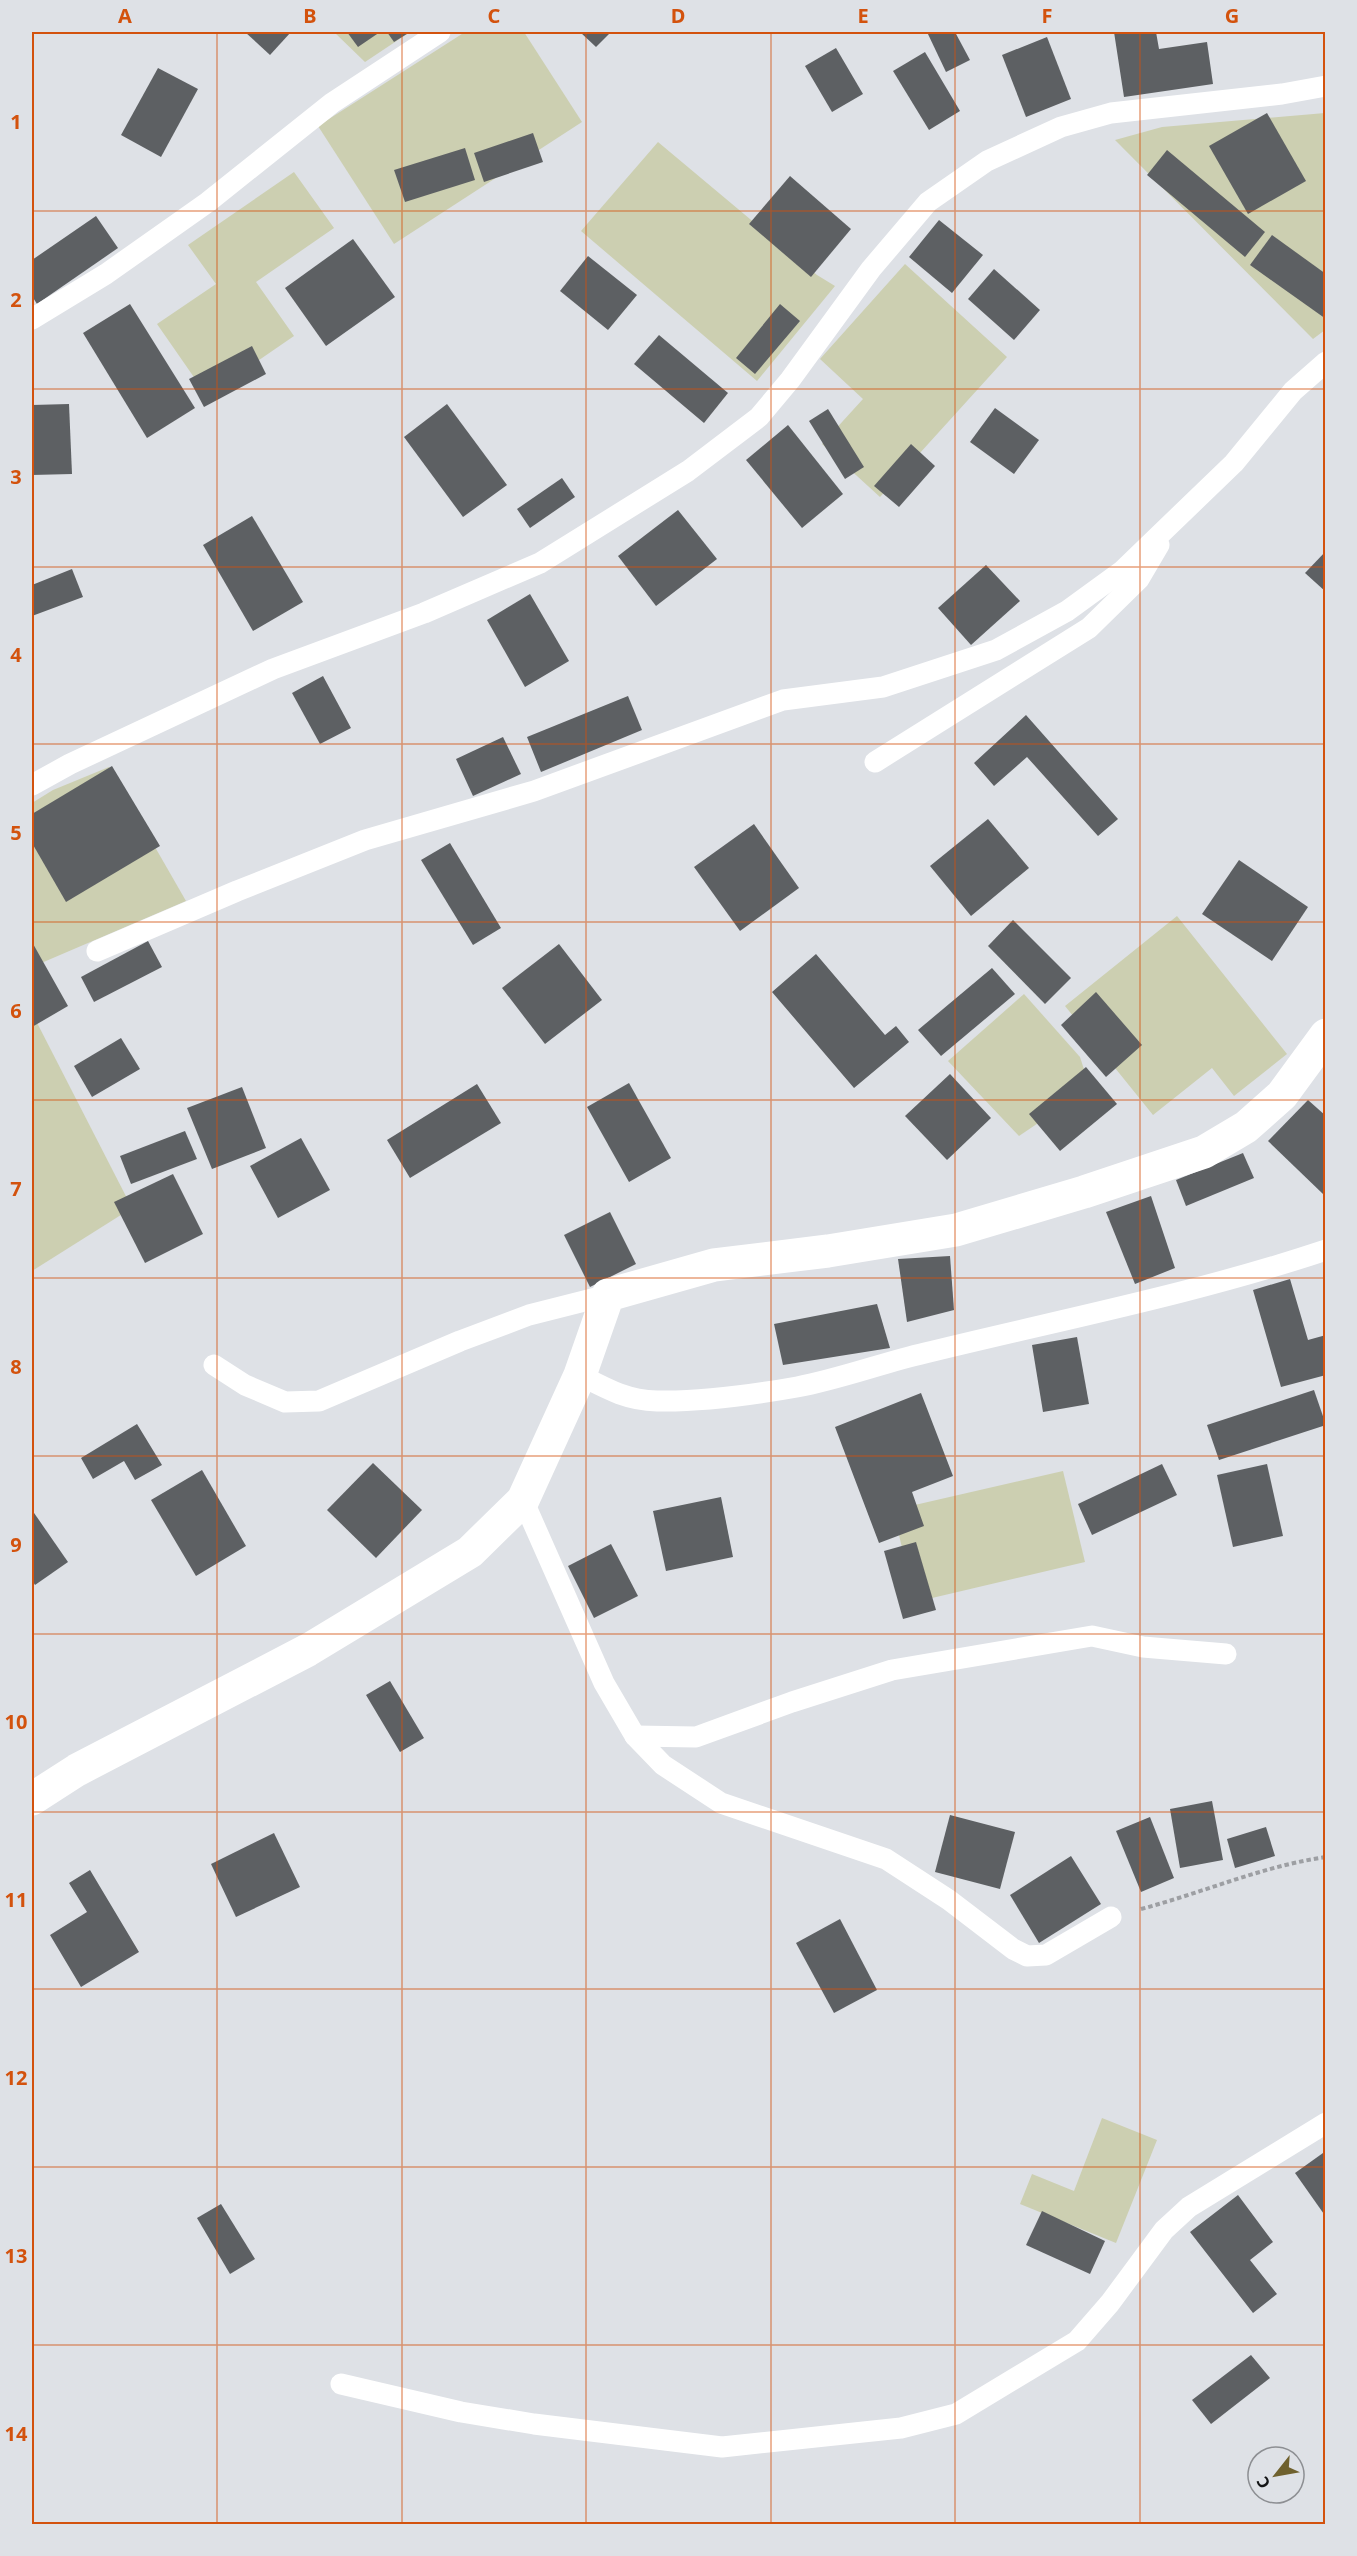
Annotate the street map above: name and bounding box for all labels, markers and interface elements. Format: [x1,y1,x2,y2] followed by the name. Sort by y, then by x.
[118,2,132,29] text: A
[303,2,317,29] text: B
[488,2,501,29] text: C
[671,2,685,29] text: D
[857,2,869,29] text: E
[1042,2,1052,29] text: F
[1225,2,1239,29] text: G
[10,108,22,135] text: 1
[10,286,22,313] text: 2
[10,463,22,490] text: 3
[10,641,22,668] text: 4
[10,819,22,846] text: 5
[10,997,22,1024] text: 6
[10,1175,22,1202] text: 7
[10,1353,22,1380] text: 8
[10,1531,22,1558] text: 9
[5,1708,27,1735] text: 10
[5,1886,27,1913] text: 11
[5,2064,27,2091] text: 12
[5,2242,27,2269] text: 13
[5,2420,28,2447] text: 14
[1246,2445,1306,2505] north arrow
[1251,2473,1275,2493] text: С

